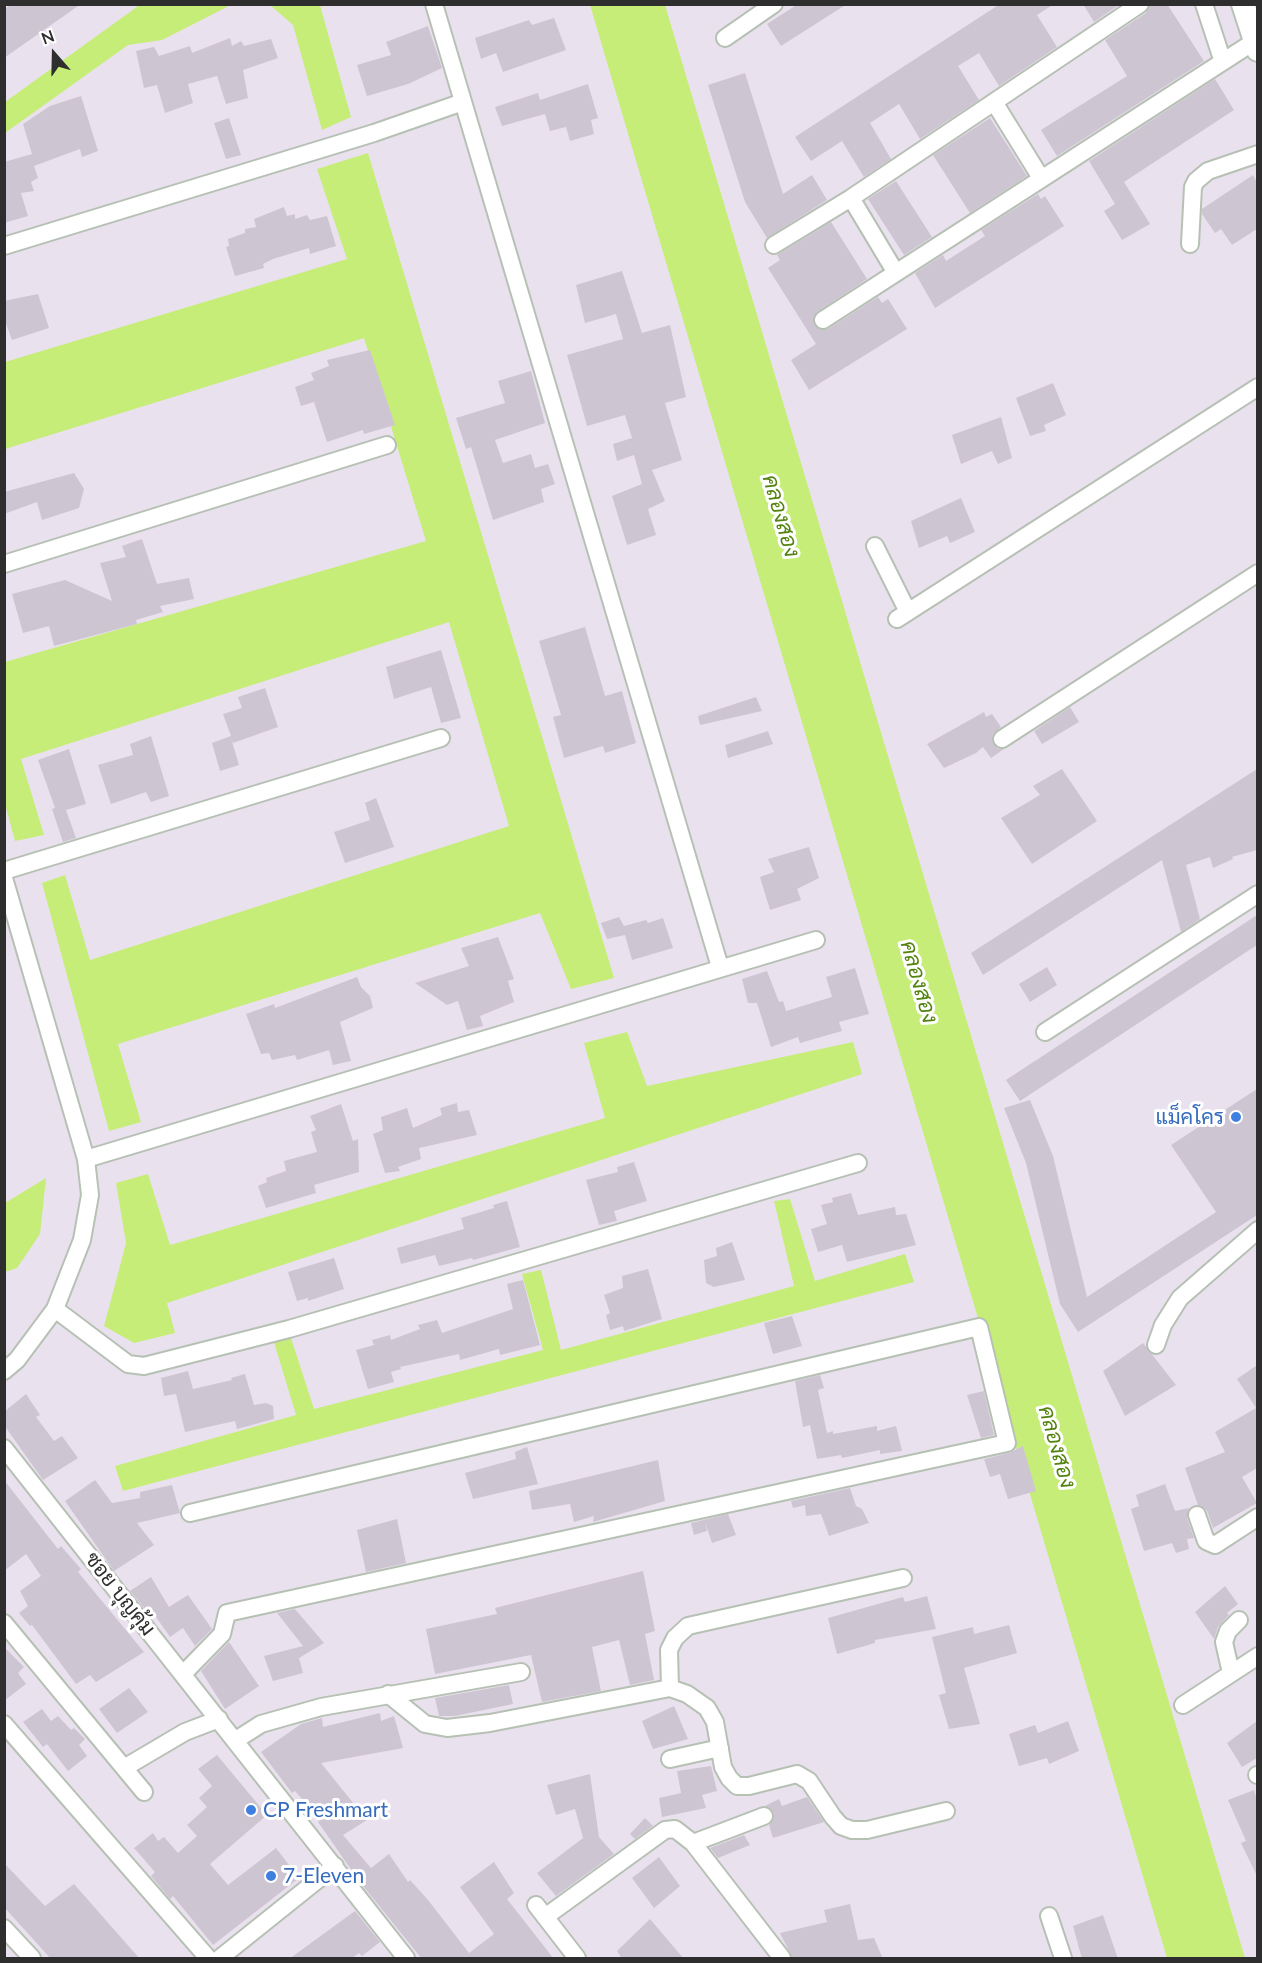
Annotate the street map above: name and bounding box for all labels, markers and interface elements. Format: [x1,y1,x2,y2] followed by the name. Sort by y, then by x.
[24,24,84,84] north arrow
[39,26,57,48] text: N
[757,472,805,560] water label: คลองสอง
[895,938,943,1026] water label: คลองสอง
[1155,1104,1224,1130] place label: แม็คโคร
[1229,1110,1243,1124] marker: แม็คโคร
[1033,1403,1081,1491] water label: คลองสอง
[80,1547,160,1641] street label: ซอย บุญคุ้ม
[263,1797,388,1823] place label: CP Freshmart
[244,1803,258,1817] marker: CP Freshmart
[283,1863,364,1889] place label: 7-Eleven
[264,1869,278,1883] marker: 7-Eleven

